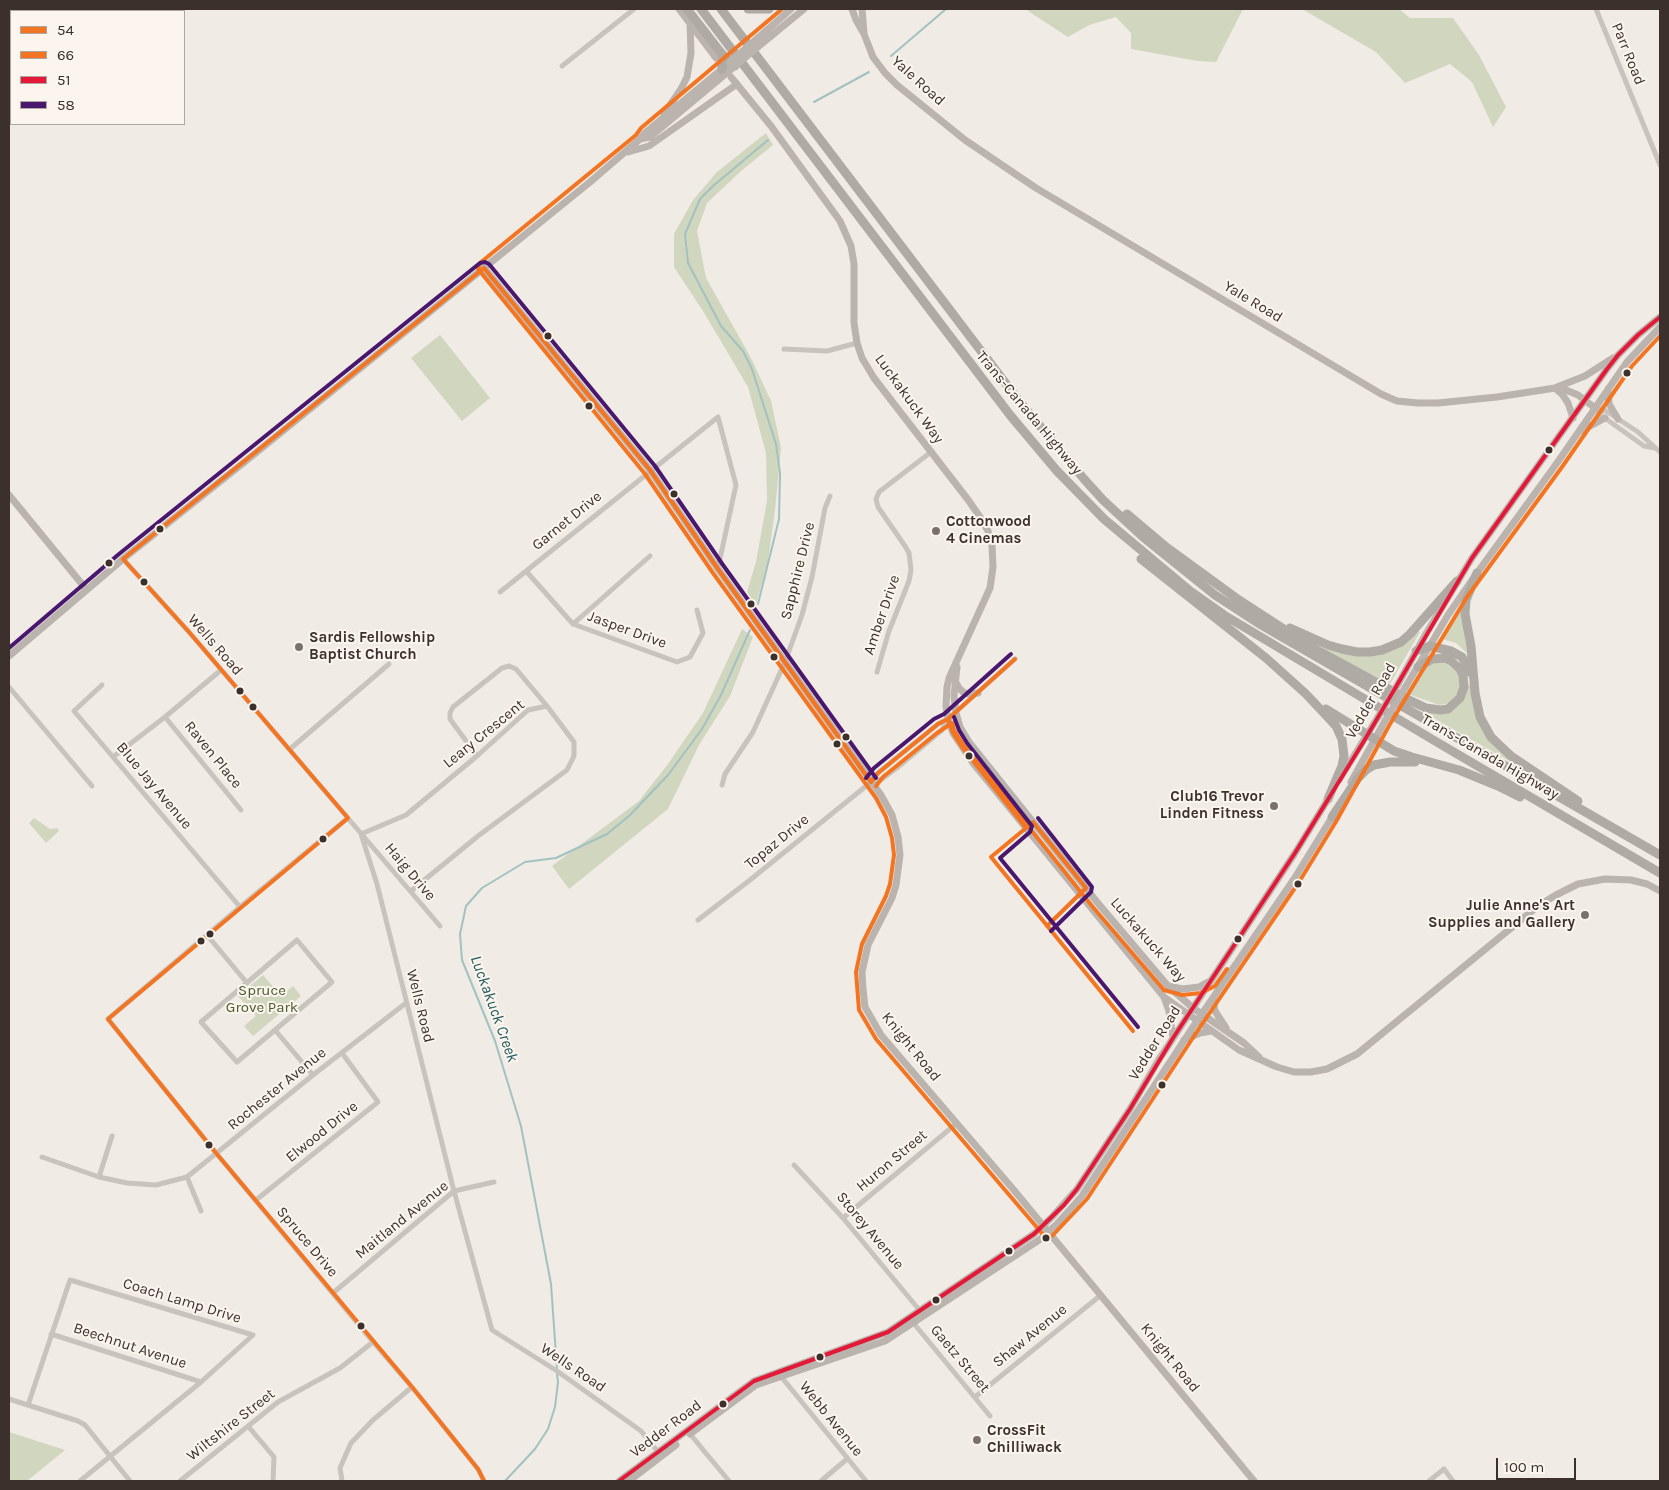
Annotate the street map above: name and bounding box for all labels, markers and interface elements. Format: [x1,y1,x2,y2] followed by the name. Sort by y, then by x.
[10,10,185,125] legend
[1607,20,1649,88] street label: Parr Road
[57,21,74,39] text: 54
[57,46,74,64] text: 66
[888,52,948,110] street label: Yale Road
[57,71,70,89] text: 51
[57,96,75,114] text: 58
[1220,277,1286,327] street label: Yale Road
[543,331,553,341] unlabelled marker
[972,348,1086,478] street label: Trans-Canada Highway
[871,351,947,447] street label: Luckakuck Way
[1622,368,1632,378] unlabelled marker
[584,401,594,411] unlabelled marker
[1544,445,1554,455] unlabelled marker
[529,487,605,555] street label: Garnet Drive
[669,489,679,499] unlabelled marker
[946,513,1031,548] place label: Cottonwood 4 Cinemas
[777,520,819,622] street label: Sapphire Drive
[155,524,165,534] unlabelled marker
[930,525,942,537] marker: Cottonwood 4 Cinemas
[104,558,114,568] unlabelled marker
[860,573,904,657] street label: Amber Drive
[139,577,149,587] unlabelled marker
[746,599,756,609] unlabelled marker
[585,607,669,653] street label: Jasper Drive
[184,611,246,679] street label: Wells Road
[309,629,435,664] place label: Sardis Fellowship Baptist Church
[293,641,305,653] marker: Sardis Fellowship Baptist Church
[769,652,779,662] unlabelled marker
[1342,660,1400,742] street label: Vedder Road
[235,686,245,696] unlabelled marker
[440,696,528,772] street label: Leary Crescent
[248,702,258,712] unlabelled marker
[1418,710,1562,804] street label: Trans-Canada Highway
[180,718,246,792] street label: Raven Place
[841,732,851,742] unlabelled marker
[112,739,196,833] street label: Blue Jay Avenue
[832,739,842,749] unlabelled marker
[964,751,974,761] unlabelled marker
[1160,788,1264,823] place label: Club16 Trevor Linden Fitness
[1268,800,1280,812] marker: Club16 Trevor Linden Fitness
[741,811,813,873] street label: Topaz Drive
[318,834,328,844] unlabelled marker
[381,839,439,905] street label: Haig Drive
[1293,879,1303,889] unlabelled marker
[1106,894,1190,986] street label: Luckakuck Way
[1428,897,1575,932] place label: Julie Anne's Art Supplies and Gallery
[1579,909,1591,921] marker: Julie Anne's Art Supplies and Gallery
[205,929,215,939] unlabelled marker
[1233,934,1243,944] unlabelled marker
[196,936,206,946] unlabelled marker
[466,953,522,1065] water label: Luckakuck Creek
[402,967,438,1045] street label: Wells Road
[226,982,298,1017] park label: Spruce Grove Park
[1125,1002,1185,1084] street label: Vedder Road
[878,1009,944,1085] street label: Knight Road
[224,1044,330,1134] street label: Rochester Avenue
[1157,1080,1167,1090] unlabelled marker
[282,1098,362,1166] street label: Elwood Drive
[853,1126,931,1196] street label: Huron Street
[204,1140,214,1150] unlabelled marker
[352,1177,452,1263] street label: Maitland Avenue
[832,1188,908,1274] street label: Storey Avenue
[272,1203,342,1281] street label: Spruce Drive
[1041,1233,1051,1243] unlabelled marker
[1004,1246,1014,1256] unlabelled marker
[121,1274,243,1328] street label: Coach Lamp Drive
[931,1295,941,1305] unlabelled marker
[989,1301,1071,1371] street label: Shaw Avenue
[71,1319,189,1373] street label: Beechnut Avenue
[1137,1320,1203,1396] street label: Knight Road
[356,1321,366,1331] unlabelled marker
[926,1321,994,1397] street label: Gaetz Street
[537,1340,609,1396] street label: Wells Road
[815,1352,825,1362] unlabelled marker
[795,1378,867,1460] street label: Webb Avenue
[183,1385,279,1465] street label: Wiltshire Street
[627,1396,705,1462] street label: Vedder Road
[718,1399,728,1409] unlabelled marker
[987,1422,1062,1457] place label: CrossFit Chilliwack
[971,1434,983,1446] marker: CrossFit Chilliwack
[1499,1448,1579,1480] scale bar
[1504,1458,1544,1476] text: 100 m

